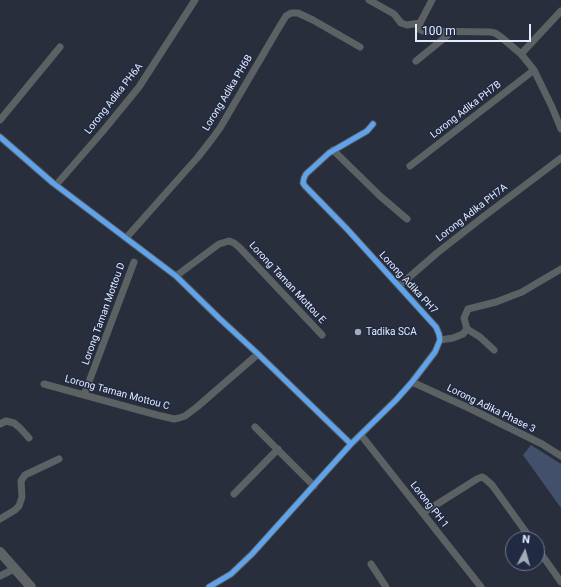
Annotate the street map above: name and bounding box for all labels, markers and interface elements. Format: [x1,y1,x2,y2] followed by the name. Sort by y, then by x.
[417,16,533,42] scale bar
[422,24,456,38] text: 100 m
[201,53,255,133] street label: Lorong Adika PH6B
[83,61,145,137] street label: Lorong Adika PH6A
[428,79,504,141] street label: Lorong Adika PH7B
[434,182,510,244] street label: Lorong Adika PH7A
[246,240,328,326] street label: Lorong Taman Mottou E
[376,250,440,316] street label: Lorong Adika PH7
[80,261,128,367] street label: Lorong Taman Mottou D
[366,326,417,338] place label: Tadika SCA
[353,327,363,337] marker: Tadika SCA
[63,373,171,413] street label: Lorong Taman Mottou C
[445,382,537,436] street label: Lorong Adika Phase 3
[407,480,451,530] street label: Lorong PH 1
[505,531,545,571] north arrow
[522,533,531,546] text: N

